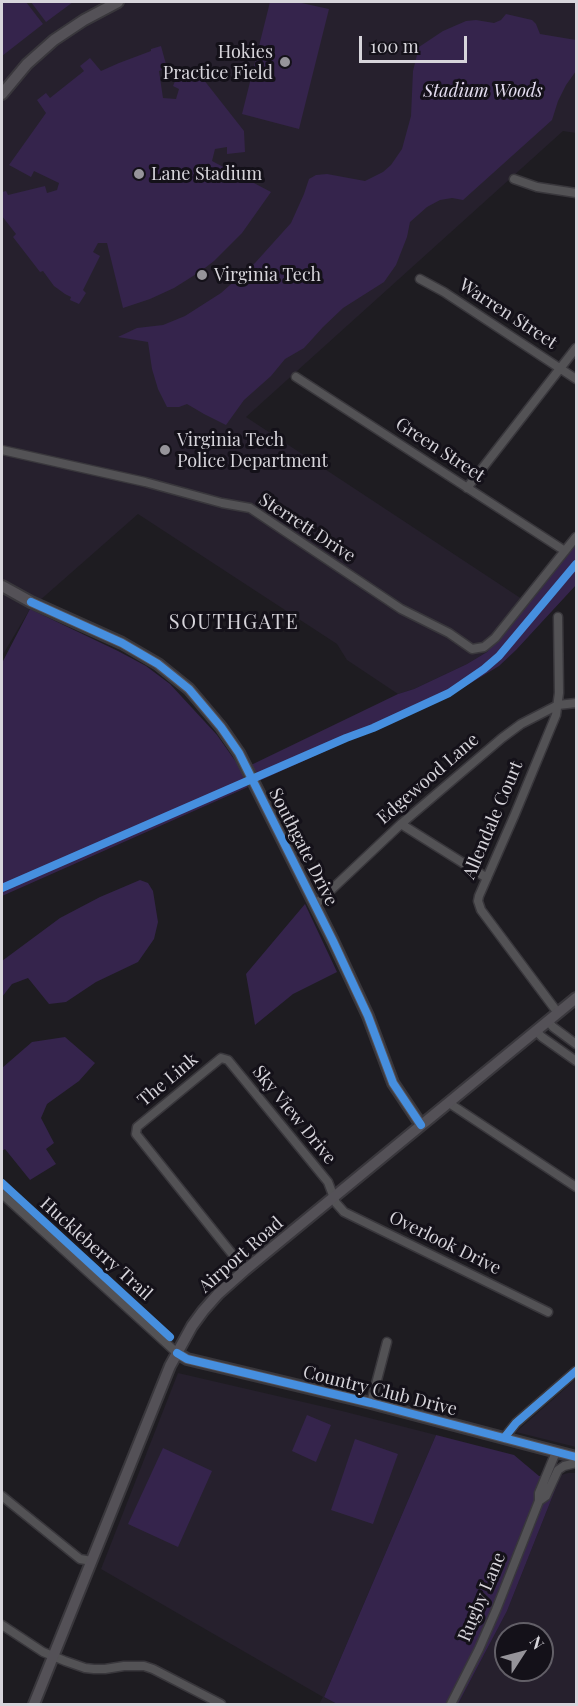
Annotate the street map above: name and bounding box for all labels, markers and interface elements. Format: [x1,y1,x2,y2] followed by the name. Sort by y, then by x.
[362,24,470,62] scale bar
[370,34,419,58] text: 100 m
[163,41,273,84] place label: Hokies Practice Field
[278,55,292,69] marker: Hokies Practice Field
[423,80,543,102] park label: Stadium Woods
[151,163,262,185] place label: Lane Stadium
[132,167,146,181] marker: Lane Stadium
[214,264,321,286] place label: Virginia Tech
[195,268,209,282] marker: Virginia Tech
[455,274,561,354] street label: Warren Street
[391,413,489,487] street label: Green Street
[177,429,328,472] place label: Virginia Tech Police Department
[158,443,172,457] marker: Virginia Tech Police Department
[255,489,359,567] street label: Sterrett Drive
[169,611,299,635] district label: SOUTHGATE
[373,729,483,829] street label: Edgewood Lane
[458,758,528,882] street label: Allendale Court
[264,785,342,909] street label: Southgate Drive
[134,1049,202,1111] street label: The Link
[248,1061,340,1169] street label: Sky View Drive
[35,1193,157,1305] street label: Huckleberry Trail
[386,1207,504,1279] street label: Overlook Drive
[194,1212,288,1298] street label: Airport Road
[301,1361,459,1421] street label: Country Club Drive
[454,1549,510,1645] street label: Rugby Lane
[494,1622,554,1682] north arrow
[525,1631,549,1653] text: N

